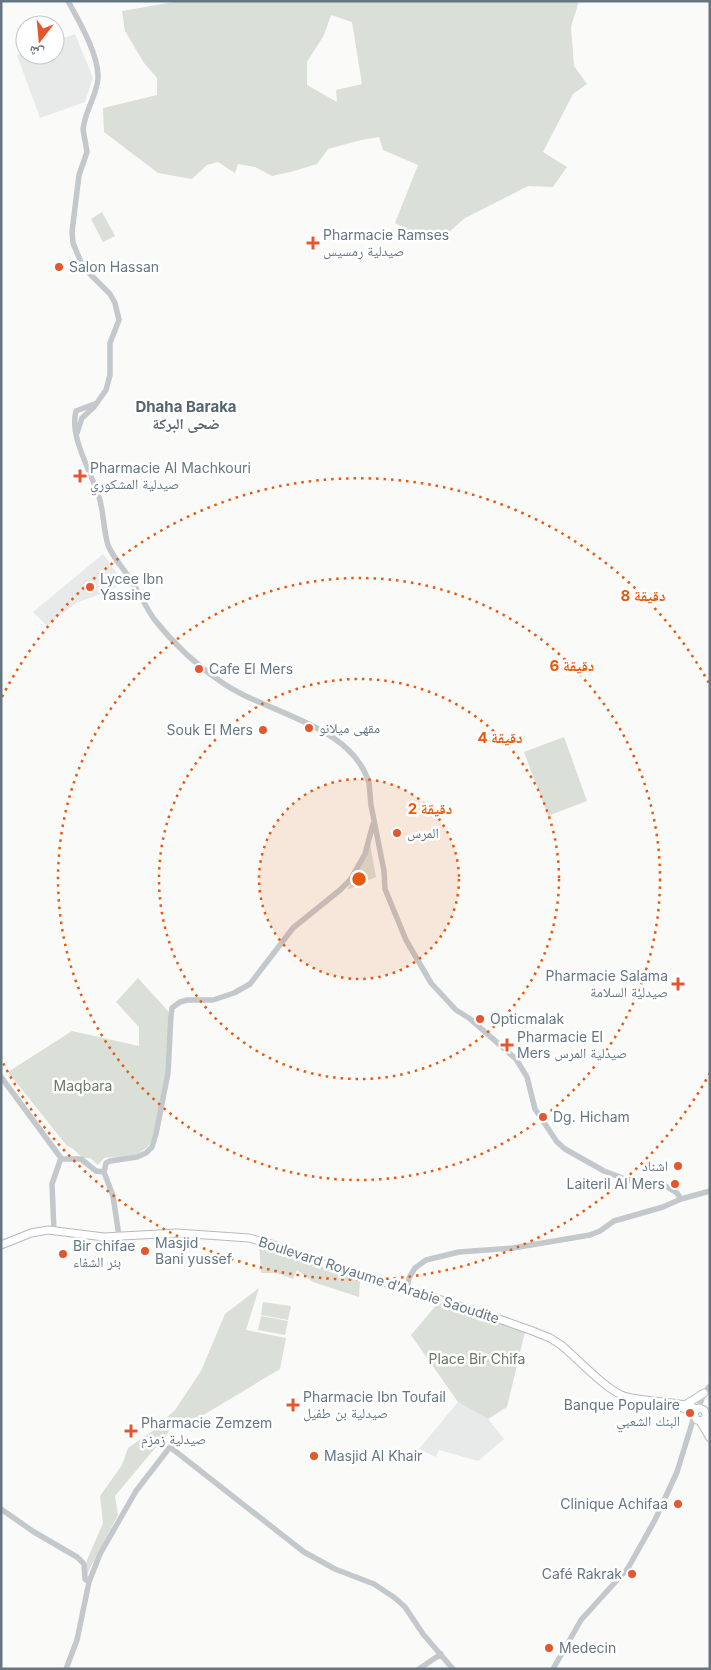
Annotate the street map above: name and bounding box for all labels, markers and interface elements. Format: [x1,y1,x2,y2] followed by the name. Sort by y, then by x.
[15,15,65,65] north arrow
[27,42,46,63] text: ش
[323,226,449,260] place label: Pharmacie Ramses صيدلية رمسيس
[307,237,319,249] marker: Pharmacie Ramses صيدلية رمسيس
[69,258,159,275] place label: Salon Hassan
[53,261,65,273] marker: Salon Hassan
[135,397,237,433] district label: Dhaha Baraka ضحى البركة
[90,459,251,496] place label: Pharmacie Al Machkouri صيدلية المشكوري
[74,470,86,482] marker: Pharmacie Al Machkouri صيدلية المشكوري
[100,570,163,603] place label: Lycee Ibn Yassine
[84,581,96,593] marker: Lycee Ibn Yassine
[621,586,665,605] text: 8 دقيقة
[550,656,594,675] text: 6 دقيقة
[209,660,293,677] place label: Cafe El Mers
[193,663,205,675] marker: Cafe El Mers
[319,719,380,737] place label: مقهى ميلانو
[167,721,253,738] place label: Souk El Mers
[303,722,315,734] marker: مقهى ميلانو
[257,724,269,736] marker: Souk El Mers
[477,728,523,747] text: 4 دقيقة
[408,799,452,818] text: 2 دقيقة
[407,824,439,842] place label: المرس
[391,827,403,839] marker: المرس
[350,870,368,888] centre of rings
[546,967,668,1000] place label: Pharmacie Salama صيدلية السلامة
[672,978,684,990] marker: Pharmacie Salama صيدلية السلامة
[490,1010,565,1027] place label: Opticmalak
[474,1013,486,1025] marker: Opticmalak
[517,1028,627,1062] place label: Pharmacie El Mers صيدلية المرس
[501,1039,513,1051] marker: Pharmacie El Mers صيدلية المرس
[54,1077,112,1094] park label: Maqbara
[553,1108,630,1125] place label: Dg. Hicham
[537,1111,549,1123] marker: Dg. Hicham
[642,1157,668,1174] place label: اشناد
[672,1160,684,1172] marker: اشناد
[567,1175,665,1192] place label: Laiteril Al Mers
[669,1178,681,1190] marker: Laiteril Al Mers
[257,1232,502,1327] street label: Boulevard Royaume d'Arabie Saoudite
[155,1234,232,1267] place label: Masjid Bani yussef
[73,1237,135,1271] place label: Bir chifae بئر الشفاء
[139,1245,151,1257] marker: Masjid Bani yussef
[57,1248,69,1260] marker: Bir chifae بئر الشفاء
[429,1350,525,1367] park label: Place Bir Chifa
[303,1388,446,1422] place label: Pharmacie Ibn Toufail صيدلية بن طفيل
[564,1396,680,1433] place label: Banque Populaire البنك الشعبي
[287,1399,299,1411] marker: Pharmacie Ibn Toufail صيدلية بن طفيل
[684,1407,696,1419] marker: Banque Populaire البنك الشعبي
[141,1414,272,1449] place label: Pharmacie Zemzem صيدلية زمزم
[125,1425,137,1437] marker: Pharmacie Zemzem صيدلية زمزم
[324,1447,422,1464] place label: Masjid Al Khair
[308,1450,320,1462] marker: Masjid Al Khair
[560,1495,668,1512] place label: Clinique Achifaa
[672,1498,684,1510] marker: Clinique Achifaa
[542,1565,622,1582] place label: Café Rakrak
[626,1568,638,1580] marker: Café Rakrak
[559,1639,616,1656] place label: Medecin
[543,1642,555,1654] marker: Medecin

